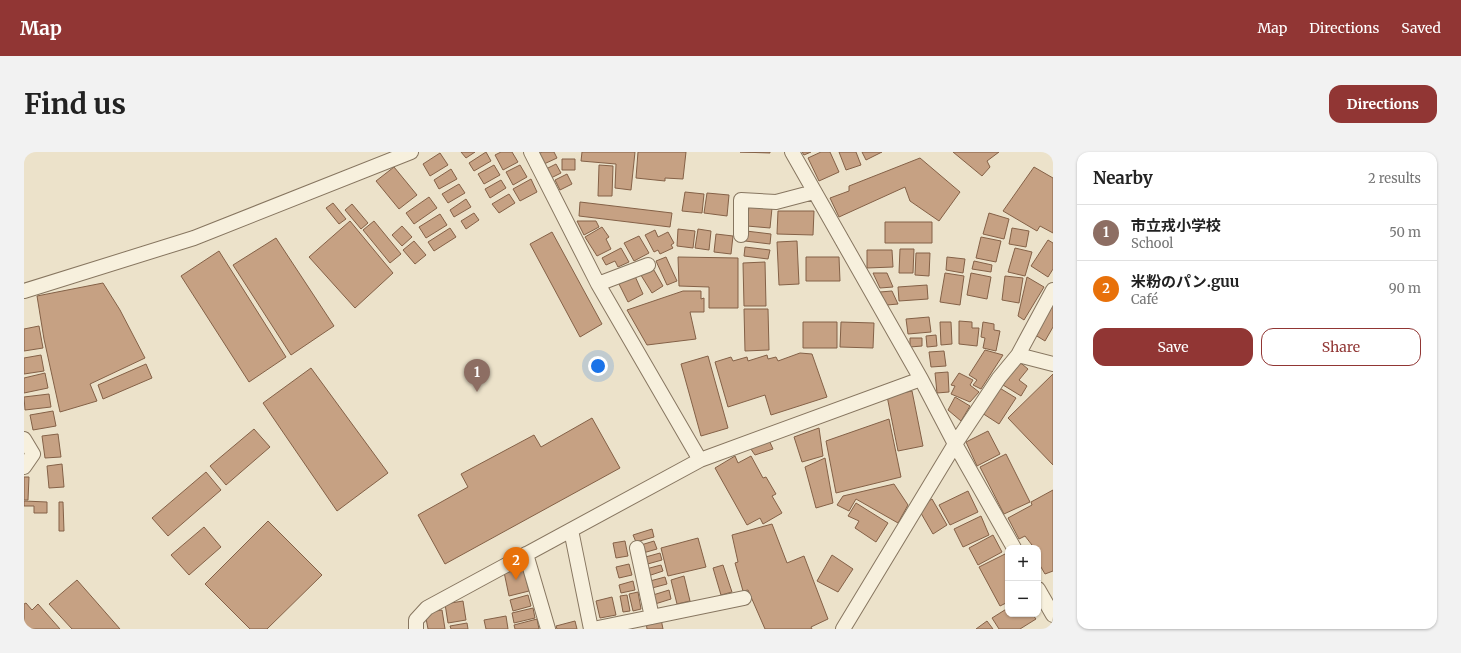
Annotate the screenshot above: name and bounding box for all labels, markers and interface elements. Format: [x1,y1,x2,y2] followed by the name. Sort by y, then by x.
[20,16,62,40] text: Map
[1257,19,1287,37] text: Map
[1309,19,1379,37] text: Directions
[1401,19,1441,37] text: Saved
[1329,85,1437,123] button: Directions
[24,86,126,122] text: Find us
[1093,167,1153,189] text: Nearby
[1368,170,1421,187] text: 2 results
[1131,216,1221,235] text: 市立戎小学校
[1103,224,1109,241] text: 1
[1389,224,1421,241] text: 50 m
[1131,235,1173,252] text: School
[1131,272,1239,291] text: 米粉のパン.guu
[1102,280,1110,297] text: 2
[1389,280,1421,297] text: 90 m
[1131,291,1158,308] text: Café
[1093,328,1253,366] button: Save
[1261,328,1421,366] button: Share
[588,356,608,376] your location
[464,359,490,392] pin: 1
[1005,545,1041,617] map controls
[1005,545,1041,581] button: +
[503,547,529,580] pin: 2
[1005,581,1041,617] button: −

